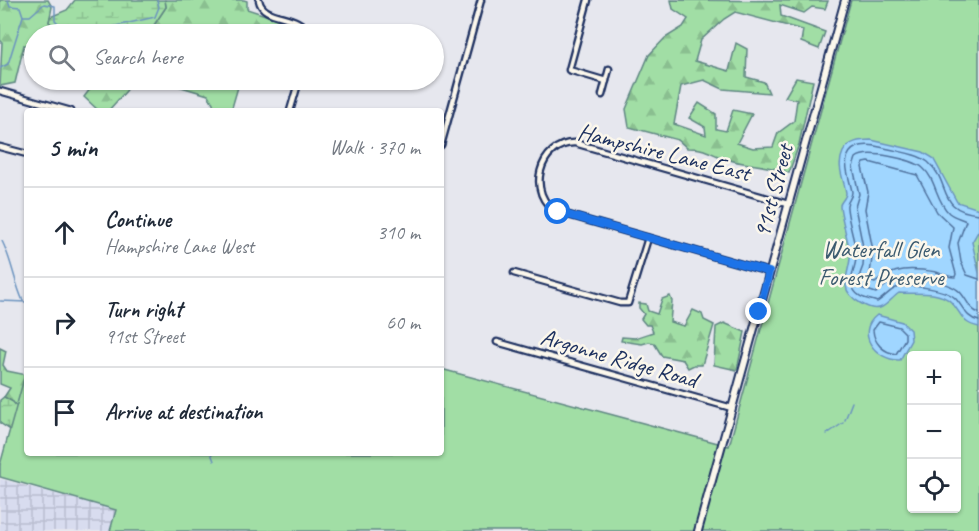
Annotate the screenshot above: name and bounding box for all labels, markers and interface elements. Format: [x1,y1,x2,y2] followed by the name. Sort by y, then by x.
[24,24,444,90] search box
[45,41,78,74] icon: search
[93,43,183,71] text: Search here
[575,116,755,188] street label: Hampshire Lane East
[48,131,97,164] text: 5 min
[330,135,420,160] text: Walk · 370 m
[746,139,800,241] street label: 91st Street
[544,198,570,224] route start
[105,206,171,234] text: Continue
[48,216,81,249] icon: ahead
[377,220,420,245] text: 310 m
[105,234,254,259] text: Hampshire Lane West
[818,234,946,292] park label: Waterfall Glen Forest Preserve
[105,296,182,324] text: Turn right
[745,298,771,324] route end
[48,306,81,339] icon: right
[386,310,420,335] text: 60 m
[537,321,704,396] street label: Argonne Ridge Road
[105,324,184,349] text: 91st Street
[907,351,961,513] map controls
[907,351,961,405] button: +
[48,396,81,429] icon: arrive
[105,398,262,426] text: Arrive at destination
[907,405,961,459] button: −
[907,459,961,513] button: locate

